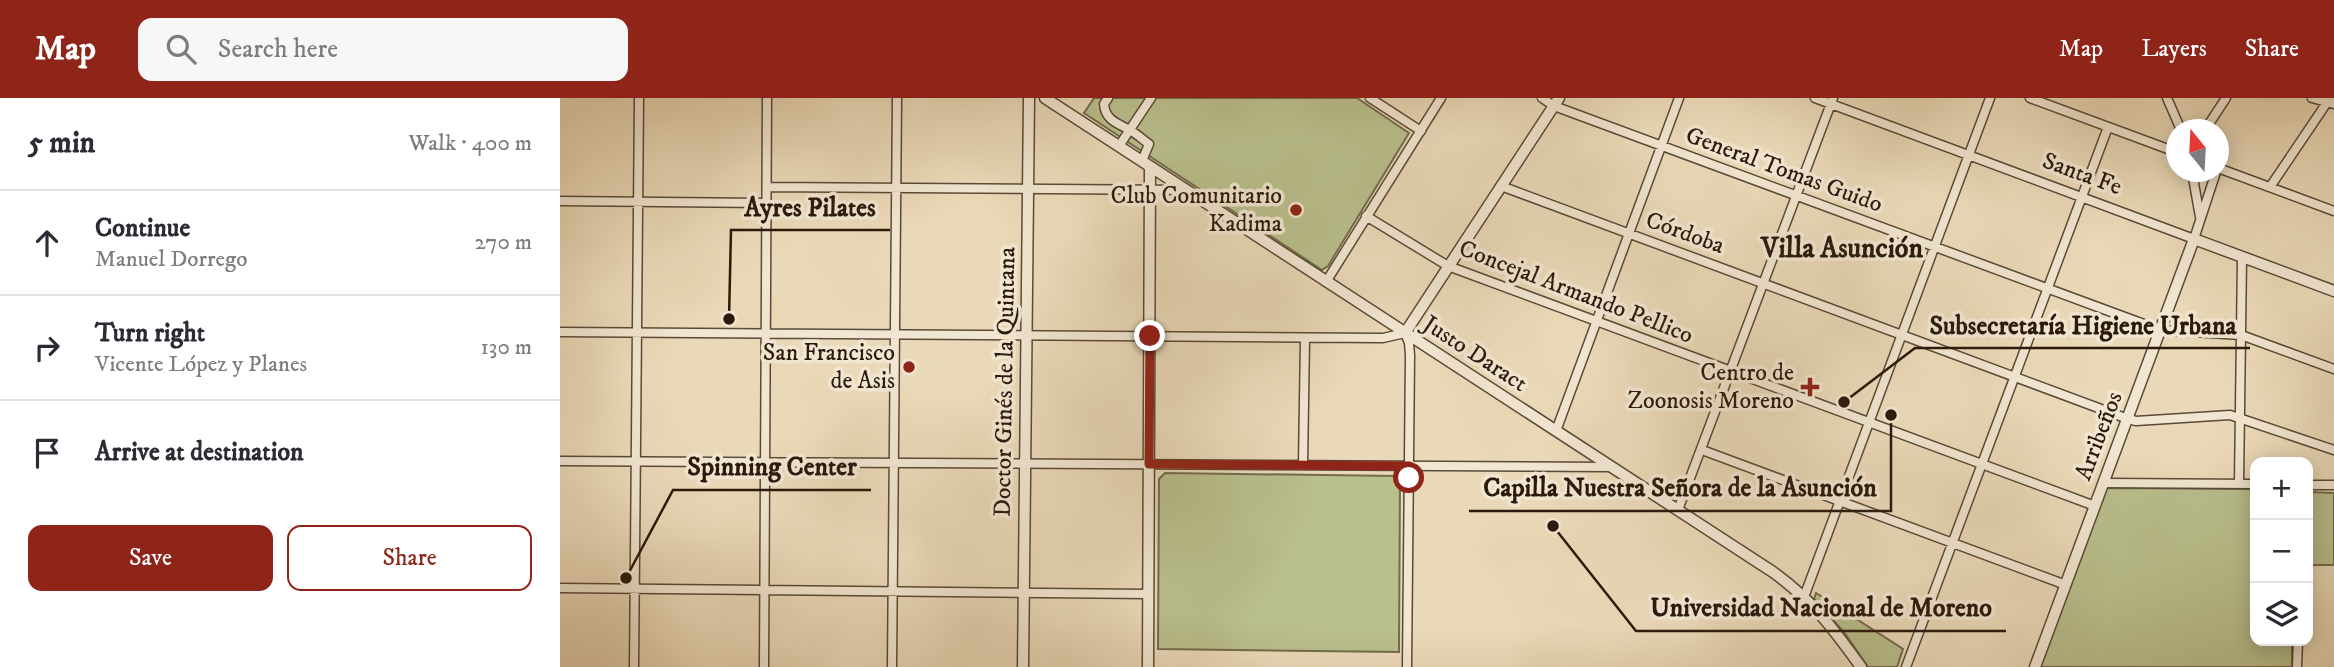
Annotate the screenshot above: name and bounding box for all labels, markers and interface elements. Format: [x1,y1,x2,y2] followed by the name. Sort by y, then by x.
[138,18,628,81] search box
[35,29,96,70] text: Map
[162,30,200,68] icon: search
[218,33,338,66] text: Search here
[2059,34,2103,64] text: Map
[2141,34,2207,64] text: Layers
[2245,34,2299,64] text: Share
[2166,119,2229,182] north arrow
[1681,120,1887,220] street label: General Tomas Guido
[28,125,95,162] text: 5 min
[409,129,532,158] text: Walk · 400 m
[2038,146,2126,202] street label: Santa Fe
[1110,181,1283,239] place label: Club Comunitario Kadima
[731,183,890,230] callout: Ayres Pilates
[743,192,876,225] text: Ayres Pilates
[1288,202,1304,218] marker: Club Comunitario Kadima
[1642,205,1729,261] street label: Córdoba
[95,212,190,245] text: Continue
[28,224,66,262] icon: ahead
[475,228,532,257] text: 270 m
[1760,231,1923,266] district label: Villa Asunción
[1455,233,1697,351] street label: Concejal Armando Pellico
[95,245,247,274] text: Manuel Dorrego
[988,246,1022,517] street label: Doctor Ginés de la Quintana
[1915,301,2250,348] callout: Subsecretaría Higiene Urbana
[1415,308,1533,399] street label: Justo Daract
[1929,310,2238,343] text: Subsecretaría Higiene Urbana
[95,317,205,350] text: Turn right
[1134,320,1165,351] route end
[28,329,66,367] icon: right
[480,333,532,362] text: 130 m
[763,338,895,396] place label: San Francisco de Asis
[95,350,307,379] text: Vicente López y Planes
[1628,358,1794,416] place label: Centro de Zoonosis Moreno
[901,359,917,375] marker: San Francisco de Asis
[1800,377,1820,397] marker: Centro de Zoonosis Moreno
[2068,387,2130,485] street label: Arribeños
[28,434,66,472] icon: arrive
[95,436,304,469] text: Arrive at destination
[673,443,871,490] callout: Spinning Center
[687,451,857,484] text: Spinning Center
[2250,457,2313,646] map controls
[2250,457,2313,520] button: +
[1393,462,1424,493] route start
[1469,464,1891,511] callout: Capilla Nuestra Señora de la Asunción
[1483,472,1877,505] text: Capilla Nuestra Señora de la Asunción
[2250,520,2313,583] button: −
[28,525,273,591] button: Save
[287,525,532,591] button: Share
[2250,583,2313,646] button: layers
[1636,584,2006,631] callout: Universidad Nacional de Moreno
[1650,592,1992,625] text: Universidad Nacional de Moreno

